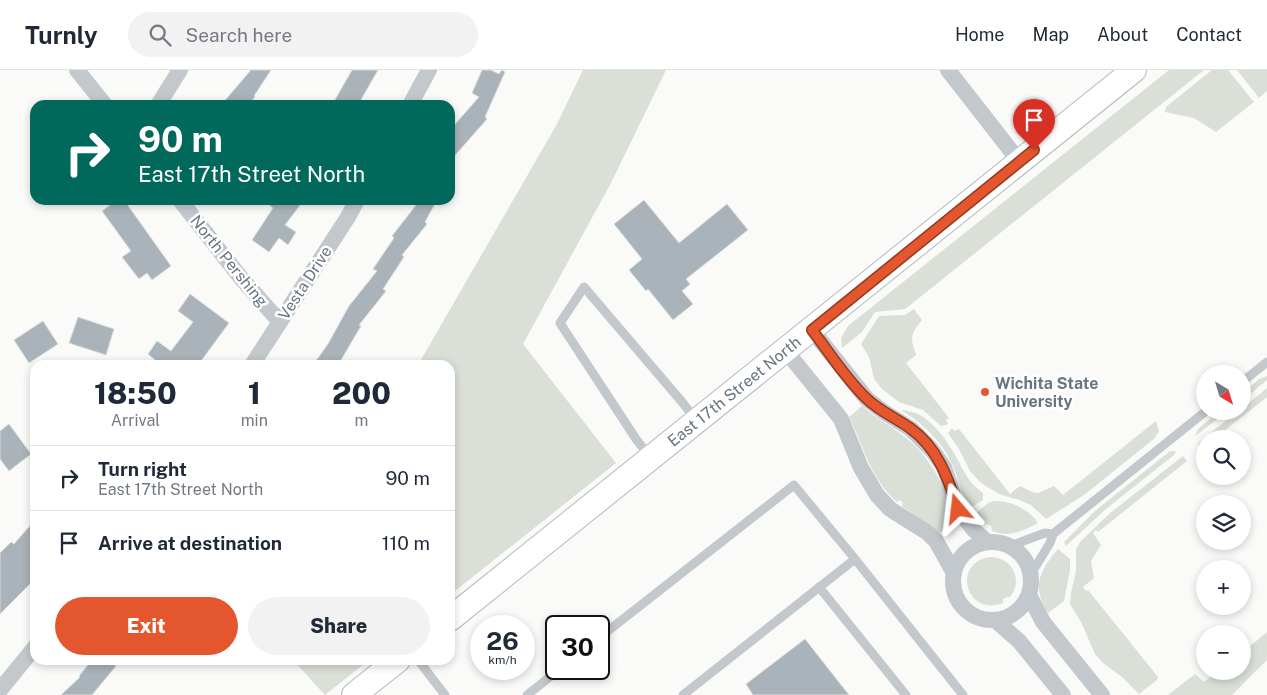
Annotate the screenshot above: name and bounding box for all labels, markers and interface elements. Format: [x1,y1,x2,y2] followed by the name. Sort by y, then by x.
[128,12,478,57] search box
[25,21,98,49] text: Turnly
[146,21,174,49] icon: search
[186,24,292,46] text: Search here
[955,24,1005,45] text: Home
[1033,24,1069,45] text: Map
[1097,24,1148,45] text: About
[1176,24,1242,45] text: Contact
[1013,99,1055,150] pin
[1020,106,1048,134] icon: arrive
[138,119,223,160] text: 90 m
[55,120,120,185] icon: right
[138,161,365,187] text: East 17th Street North
[186,211,272,311] street label: North Pershing
[274,243,336,323] street label: Vesta Drive
[663,332,804,450] street label: East 17th Street North
[1196,365,1251,420] north arrow
[1196,365,1251,680] map controls
[995,374,1098,411] place label: Wichita State University
[94,375,177,411] text: 18:50
[248,375,261,411] text: 1
[332,375,391,411] text: 200
[979,386,991,398] marker: Wichita State University
[111,411,160,430] text: Arrival
[241,411,268,430] text: min
[355,411,368,430] text: m
[1196,430,1251,485] button: search
[98,458,187,480] text: Turn right
[55,464,83,492] icon: right
[386,467,430,489] text: 90 m
[98,480,263,499] text: East 17th Street North
[931,482,983,534] position arrow
[1196,495,1251,550] button: layers
[55,529,83,557] icon: arrive
[98,532,282,554] text: Arrive at destination
[382,532,430,554] text: 110 m
[1196,560,1251,615] button: +
[55,597,238,655] button: Exit
[248,597,430,655] button: Share
[545,615,610,680] speed limit sign: 30
[1196,625,1251,680] button: −
[486,626,519,656] text: 26
[488,653,517,667] text: km/h

